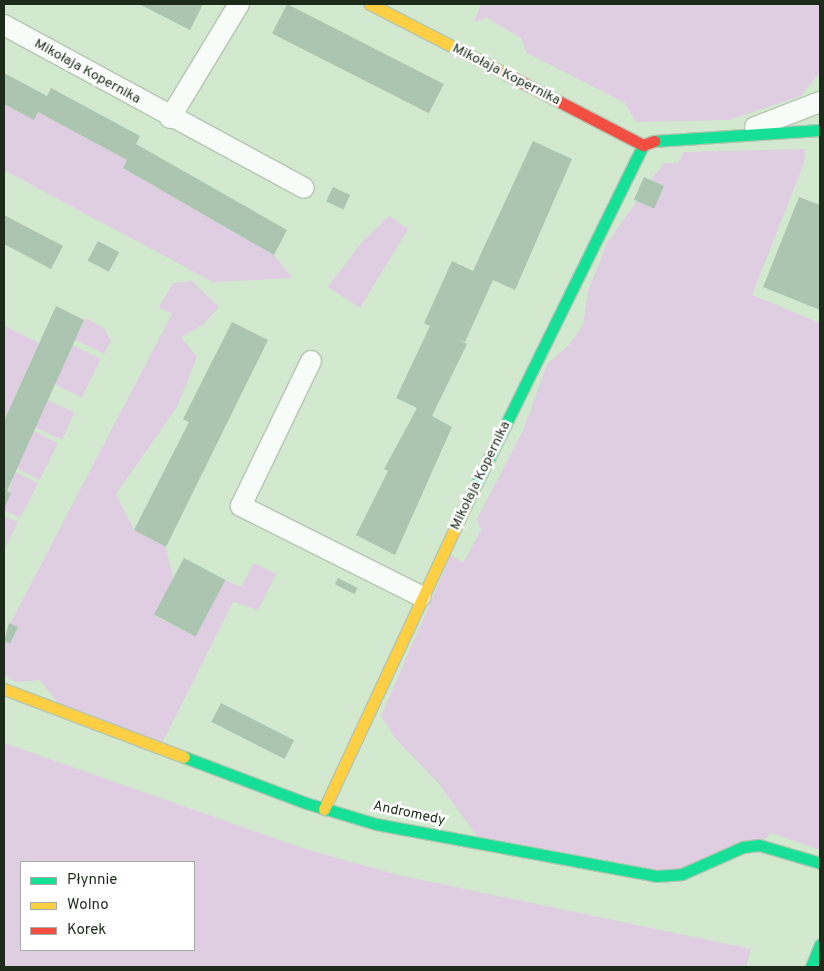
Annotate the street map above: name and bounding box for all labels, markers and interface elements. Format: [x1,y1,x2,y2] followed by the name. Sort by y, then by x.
[31,36,143,108] street label: Mikołaja Kopernika
[449,40,563,110] street label: Mikołaja Kopernika
[447,419,515,533] street label: Mikołaja Kopernika
[371,798,447,830] street label: Andromedy
[20,861,195,951] legend
[67,871,117,890] text: Płynnie
[67,896,109,915] text: Wolno
[67,921,106,940] text: Korek

